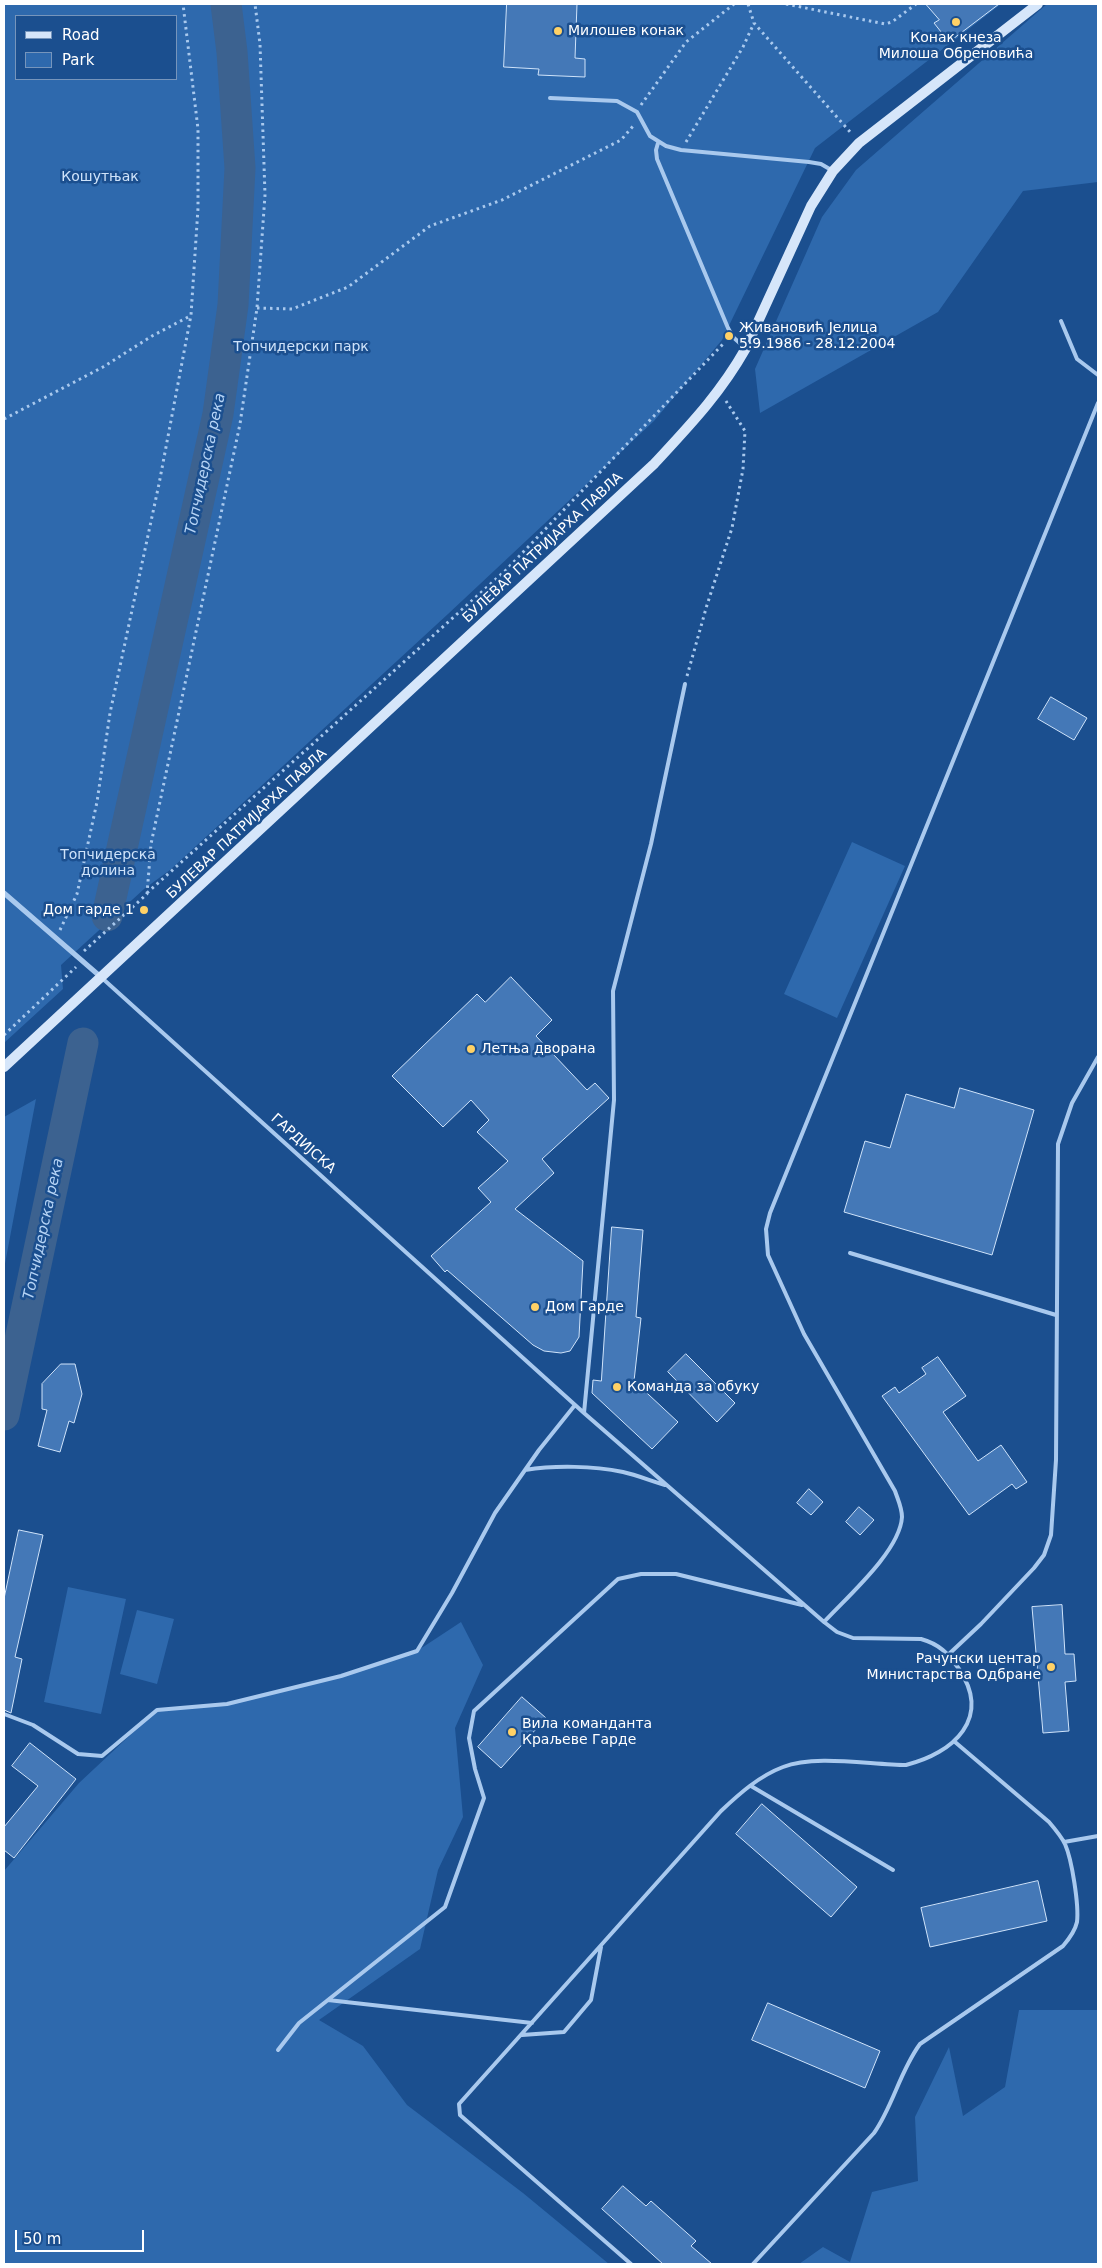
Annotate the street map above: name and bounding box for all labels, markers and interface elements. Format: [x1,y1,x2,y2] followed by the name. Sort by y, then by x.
[15,15,178,80] legend
[950,16,962,28] marker: Конак кнеза Милоша Обреновића
[568,23,684,39] place label: Милошев конак
[552,25,564,37] marker: Милошев конак
[62,26,100,44] text: Road
[879,30,1033,62] place label: Конак кнеза Милоша Обреновића
[62,51,94,69] text: Park
[61,169,139,185] park label: Кошутњак
[739,320,895,352] place label: Живановић Јелица 5.9.1986 - 28.12.2004
[723,330,735,342] marker: Живановић Јелица 5.9.1986 - 28.12.2004
[233,339,369,355] park label: Топчидерски парк
[182,392,230,536] water label: Топчидерска река
[459,469,627,627] street label: БУЛЕВАР ПАТРИЈАРХА ПАВЛА
[163,745,331,903] street label: БУЛЕВАР ПАТРИЈАРХА ПАВЛА
[60,847,156,880] park label: Топчидерска долина
[43,902,134,918] place label: Дом гарде 1
[138,904,150,916] marker: Дом гарде 1
[481,1041,596,1057] place label: Летња дворана
[465,1043,477,1055] marker: Летња дворана
[267,1111,339,1177] street label: ГАРДИЈСКА
[20,1157,68,1301] water label: Топчидерска река
[545,1299,624,1315] place label: Дом Гарде
[529,1301,541,1313] marker: Дом Гарде
[627,1379,759,1395] place label: Команда за обуку
[611,1381,623,1393] marker: Команда за обуку
[867,1651,1041,1684] place label: Рачунски центар Министарства Одбране
[1045,1661,1057,1673] marker: Рачунски центар Министарства Одбране
[522,1716,652,1748] place label: Вила команданта Краљеве Гарде
[506,1726,518,1738] marker: Вила команданта Краљеве Гарде
[18,2220,146,2252] scale bar
[23,2230,61,2248] text: 50 m

